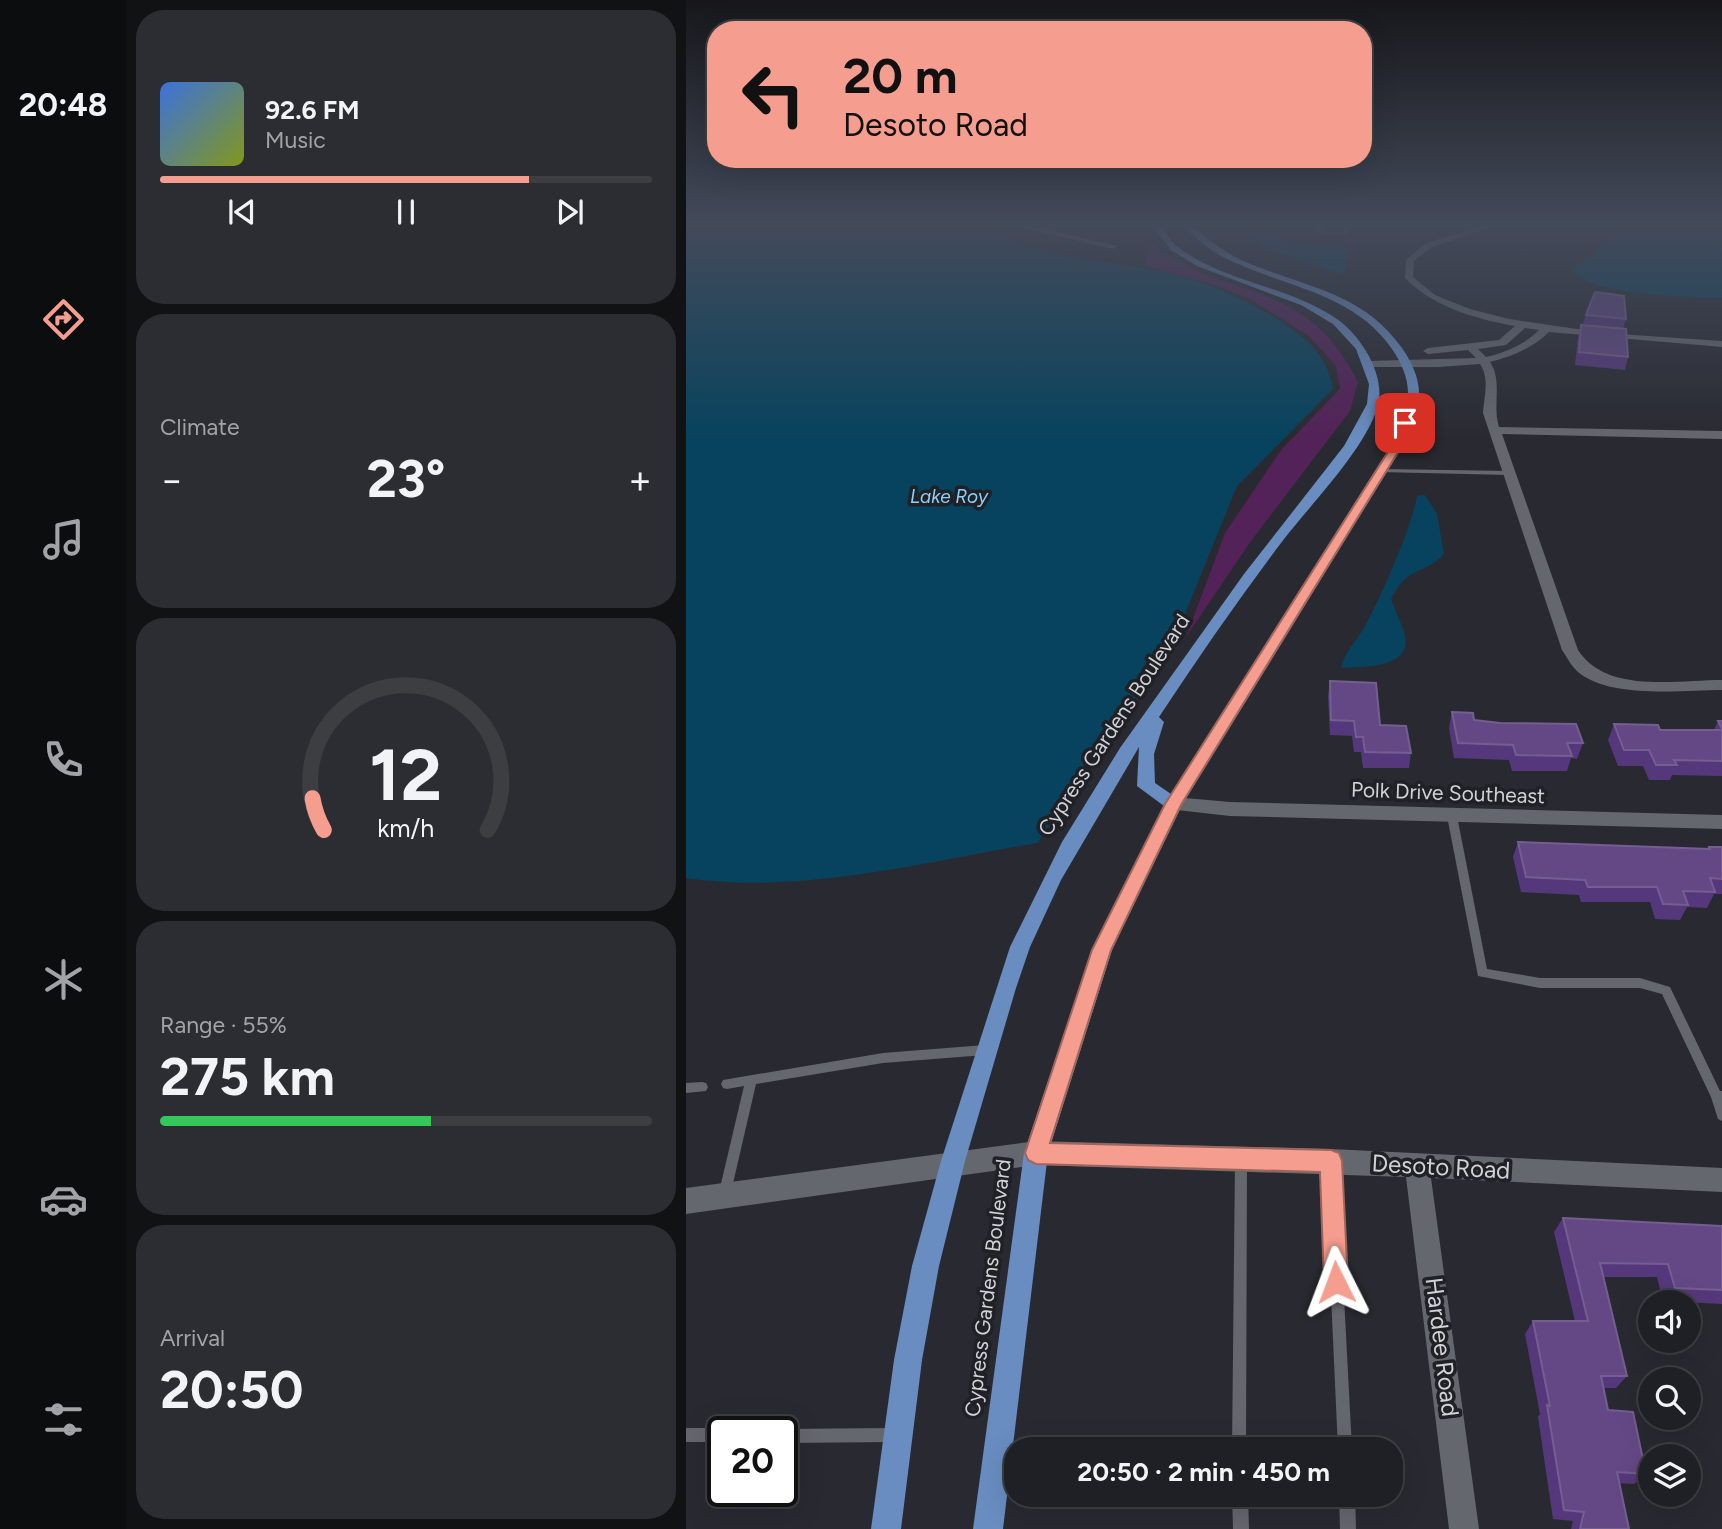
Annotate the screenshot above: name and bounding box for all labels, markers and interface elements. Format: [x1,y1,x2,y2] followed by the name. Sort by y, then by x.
[843,46,958,105] text: 20 m
[728,49,819,140] icon: left
[19,86,107,124] text: 20:48
[265,94,360,126] text: 92.6 FM
[843,106,1028,144] text: Desoto Road
[265,126,326,154] text: Music
[223,193,261,231] icon: previous
[387,193,425,231] icon: pause
[551,193,589,231] icon: next
[39,295,88,344] icon: directions
[1375,393,1435,453] pin
[1386,404,1424,442] icon: arrive
[160,413,239,441] text: Climate
[367,448,445,510] text: 23°
[160,457,184,503] text: −
[628,457,652,503] text: +
[910,485,989,508] water label: Lake Roy
[39,515,88,564] icon: music
[1032,609,1195,840] street label: Cypress Gardens Boulevard
[370,732,442,819] text: 12
[39,735,88,784] icon: phone
[1351,777,1546,808] street label: Polk Drive Southeast
[377,813,435,843] text: km/h
[39,955,88,1004] icon: climate
[160,1011,287,1039] text: Range · 55%
[160,1046,335,1108] text: 275 km
[1371,1148,1511,1185] street label: Desoto Road
[959,1158,1016,1418] street label: Cypress Gardens Boulevard
[39,1175,88,1224] icon: car
[1299,1245,1373,1319] position arrow
[1420,1276,1465,1418] street label: Hardee Road
[1638,1290,1701,1507] map controls
[1638,1290,1701,1353] button: sound
[160,1324,225,1352] text: Arrival
[160,1359,303,1421] text: 20:50
[1638,1367,1701,1430] button: search
[39,1395,88,1444] icon: filters
[707,1416,798,1507] speed limit sign: 20
[1638,1444,1701,1507] button: layers
[1077,1456,1330,1488] text: 20:50 · 2 min · 450 m

